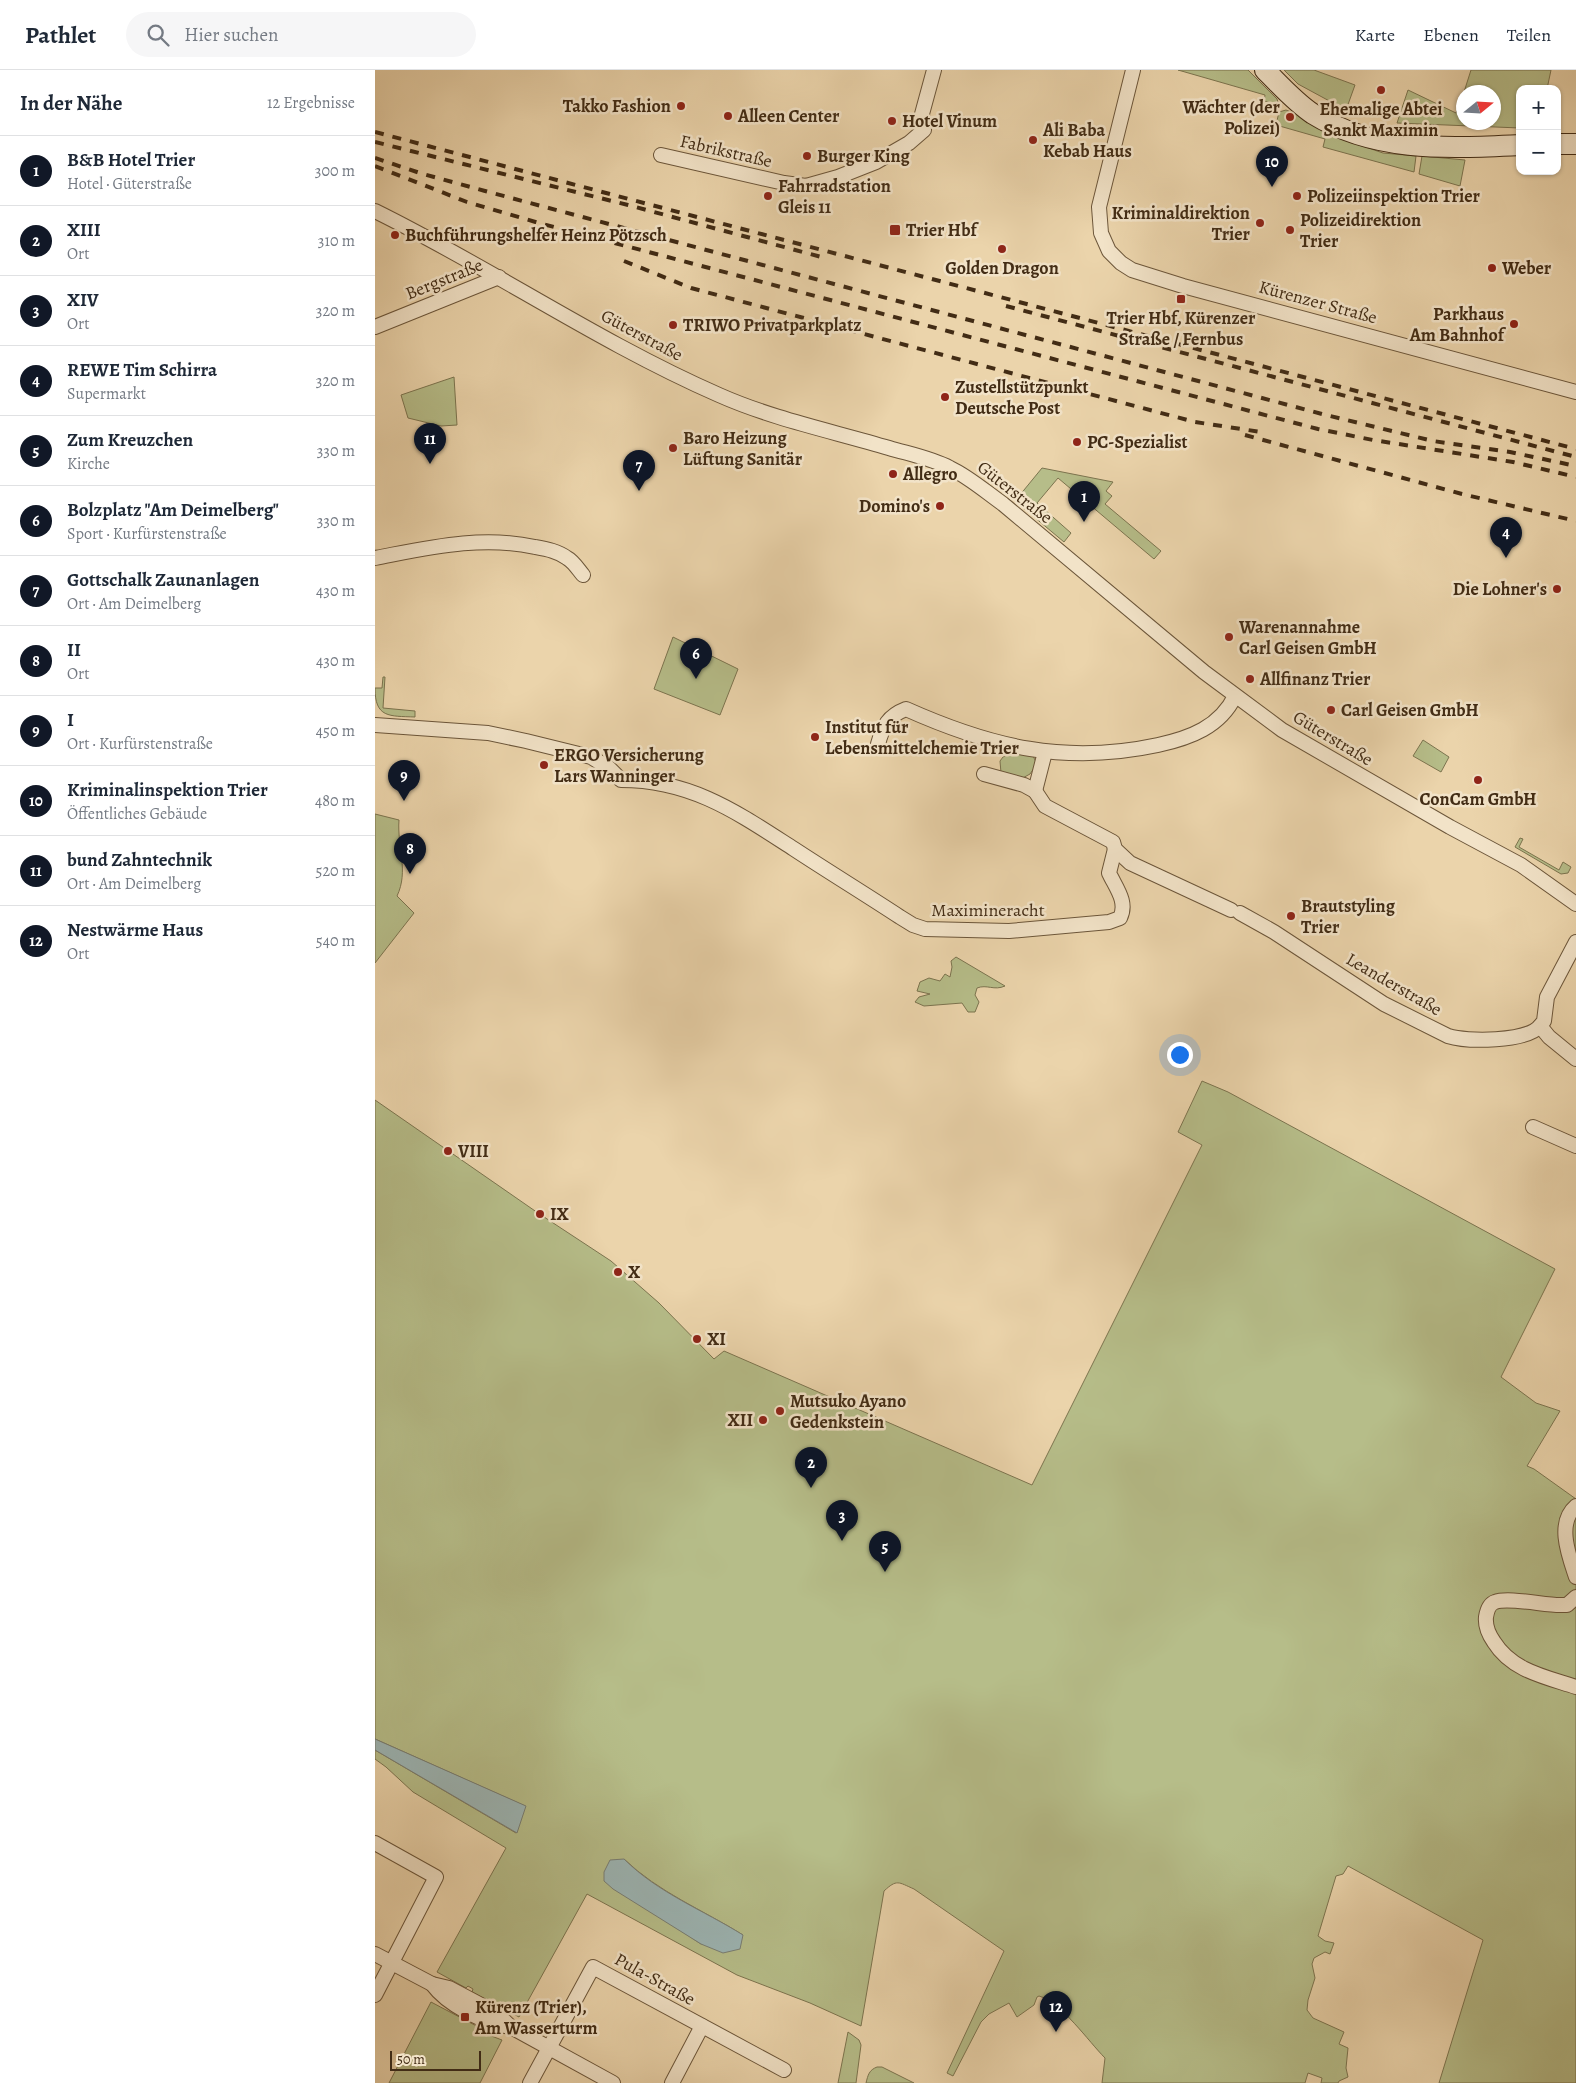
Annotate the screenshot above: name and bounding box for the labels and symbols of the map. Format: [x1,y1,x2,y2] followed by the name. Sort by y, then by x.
[1375,84,1387,96] marker: Ehemalige Abtei Sankt Maximin
[1456,85,1501,130] north arrow
[563,94,671,118] place label: Takko Fashion
[1181,95,1281,140] place label: Wächter (der Polizei)
[1319,97,1443,142] place label: Ehemalige Abtei Sankt Maximin
[675,100,687,112] marker: Takko Fashion
[737,104,840,128] place label: Alleen Center
[902,109,997,133] place label: Hotel Vinum
[722,110,734,122] marker: Alleen Center
[1284,111,1296,123] marker: Wächter (der Polizei)
[886,115,898,127] marker: Hotel Vinum
[1042,118,1132,163] place label: Ali Baba Kebab Haus
[678,129,774,173] street label: Fabrikstraße
[1027,134,1039,146] marker: Ali Baba Kebab Haus
[817,144,911,168] place label: Burger King
[1256,146,1288,187] pin: 10
[801,150,813,162] marker: Burger King
[778,174,891,219] place label: Fahrradstation Gleis 11
[1307,184,1481,208] place label: Polizeiinspektion Trier
[762,190,774,202] marker: Fahrradstation Gleis 11
[1291,190,1303,202] marker: Polizeiinspektion Trier
[1111,201,1251,246] place label: Kriminaldirektion Trier
[1300,208,1421,253] place label: Polizeidirektion Trier
[1254,217,1266,229] marker: Kriminaldirektion Trier
[906,218,979,242] place label: Trier Hbf
[405,223,667,247] place label: Buchführungshelfer Heinz Pötzsch
[888,223,902,237] marker: Trier Hbf
[1284,224,1296,236] marker: Polizeidirektion Trier
[389,229,401,241] marker: Buchführungshelfer Heinz Pötzsch
[996,243,1008,255] marker: Golden Dragon
[402,253,486,305] street label: Bergstraße
[945,256,1059,280] place label: Golden Dragon
[1501,256,1552,280] place label: Weber
[1486,262,1498,274] marker: Weber
[1256,275,1380,329] street label: Kürenzer Straße
[1175,293,1187,305] marker: Trier Hbf, Kürenzer Straße / Fernbus
[1409,302,1507,347] place label: Parkhaus Am Bahnhof
[597,303,687,367] street label: Güterstraße
[1107,306,1256,351] place label: Trier Hbf, Kürenzer Straße / Fernbus
[683,313,861,337] place label: TRIWO Privatparkplatz
[1508,318,1520,330] marker: Parkhaus Am Bahnhof
[667,319,679,331] marker: TRIWO Privatparkplatz
[955,375,1088,420] place label: Zustellstützpunkt Deutsche Post
[939,391,951,403] marker: Zustellstützpunkt Deutsche Post
[414,423,446,464] pin: 11
[683,426,803,471] place label: Baro Heizung Lüftung Sanitär
[1087,430,1188,454] place label: PC-Spezialist
[1071,436,1083,448] marker: PC-Spezialist
[667,442,679,454] marker: Baro Heizung Lüftung Sanitär
[623,450,655,491] pin: 7
[972,455,1058,529] street label: Güterstraße
[902,462,957,486] place label: Allegro
[887,468,899,480] marker: Allegro
[1068,481,1100,522] pin: 1
[859,494,930,518] place label: Domino's
[934,500,946,512] marker: Domino's
[1490,517,1522,558] pin: 4
[1453,577,1547,601] place label: Die Lohner's
[1551,583,1563,595] marker: Die Lohner's
[1238,615,1377,660] place label: Warenannahme Carl Geisen GmbH
[1223,631,1235,643] marker: Warenannahme Carl Geisen GmbH
[680,638,712,679] pin: 6
[1259,667,1371,691] place label: Allfinanz Trier
[1244,673,1256,685] marker: Allfinanz Trier
[1341,698,1479,722] place label: Carl Geisen GmbH
[1325,704,1337,716] marker: Carl Geisen GmbH
[1289,705,1377,771] street label: Güterstraße
[825,715,1020,760] place label: Institut für Lebensmittelchemie Trier
[809,731,821,743] marker: Institut für Lebensmittelchemie Trier
[554,743,705,788] place label: ERGO Versicherung Lars Wanninger
[538,759,550,771] marker: ERGO Versicherung Lars Wanninger
[388,760,420,801] pin: 9
[1472,774,1484,786] marker: ConCam GmbH
[1419,787,1537,811] place label: ConCam GmbH
[394,833,426,874] pin: 8
[1301,894,1396,939] place label: Brautstyling Trier
[931,898,1045,922] street label: Maximineracht
[1285,910,1297,922] marker: Brautstyling Trier
[1342,947,1446,1021] street label: Leanderstraße
[1167,1042,1193,1068] your location
[457,1139,489,1163] place label: VIII
[442,1145,454,1157] marker: VIII
[550,1202,570,1226] place label: IX
[534,1208,546,1220] marker: IX
[628,1260,641,1284] place label: X
[612,1266,624,1278] marker: X
[707,1327,726,1351] place label: XI
[691,1333,703,1345] marker: XI
[790,1389,906,1434] place label: Mutsuko Ayano Gedenkstein
[774,1405,786,1417] marker: Mutsuko Ayano Gedenkstein
[728,1408,753,1432] place label: XII
[757,1414,769,1426] marker: XII
[795,1447,827,1488] pin: 2
[826,1500,858,1541] pin: 3
[869,1531,901,1572] pin: 5
[610,1947,700,2011] street label: Pula-Straße
[1040,1991,1072,2032] pin: 12
[474,1995,598,2040] place label: Kürenz (Trier), Am Wasserturm
[459,2011,471,2023] marker: Kürenz (Trier), Am Wasserturm
[390,2048,481,2071] scale bar

